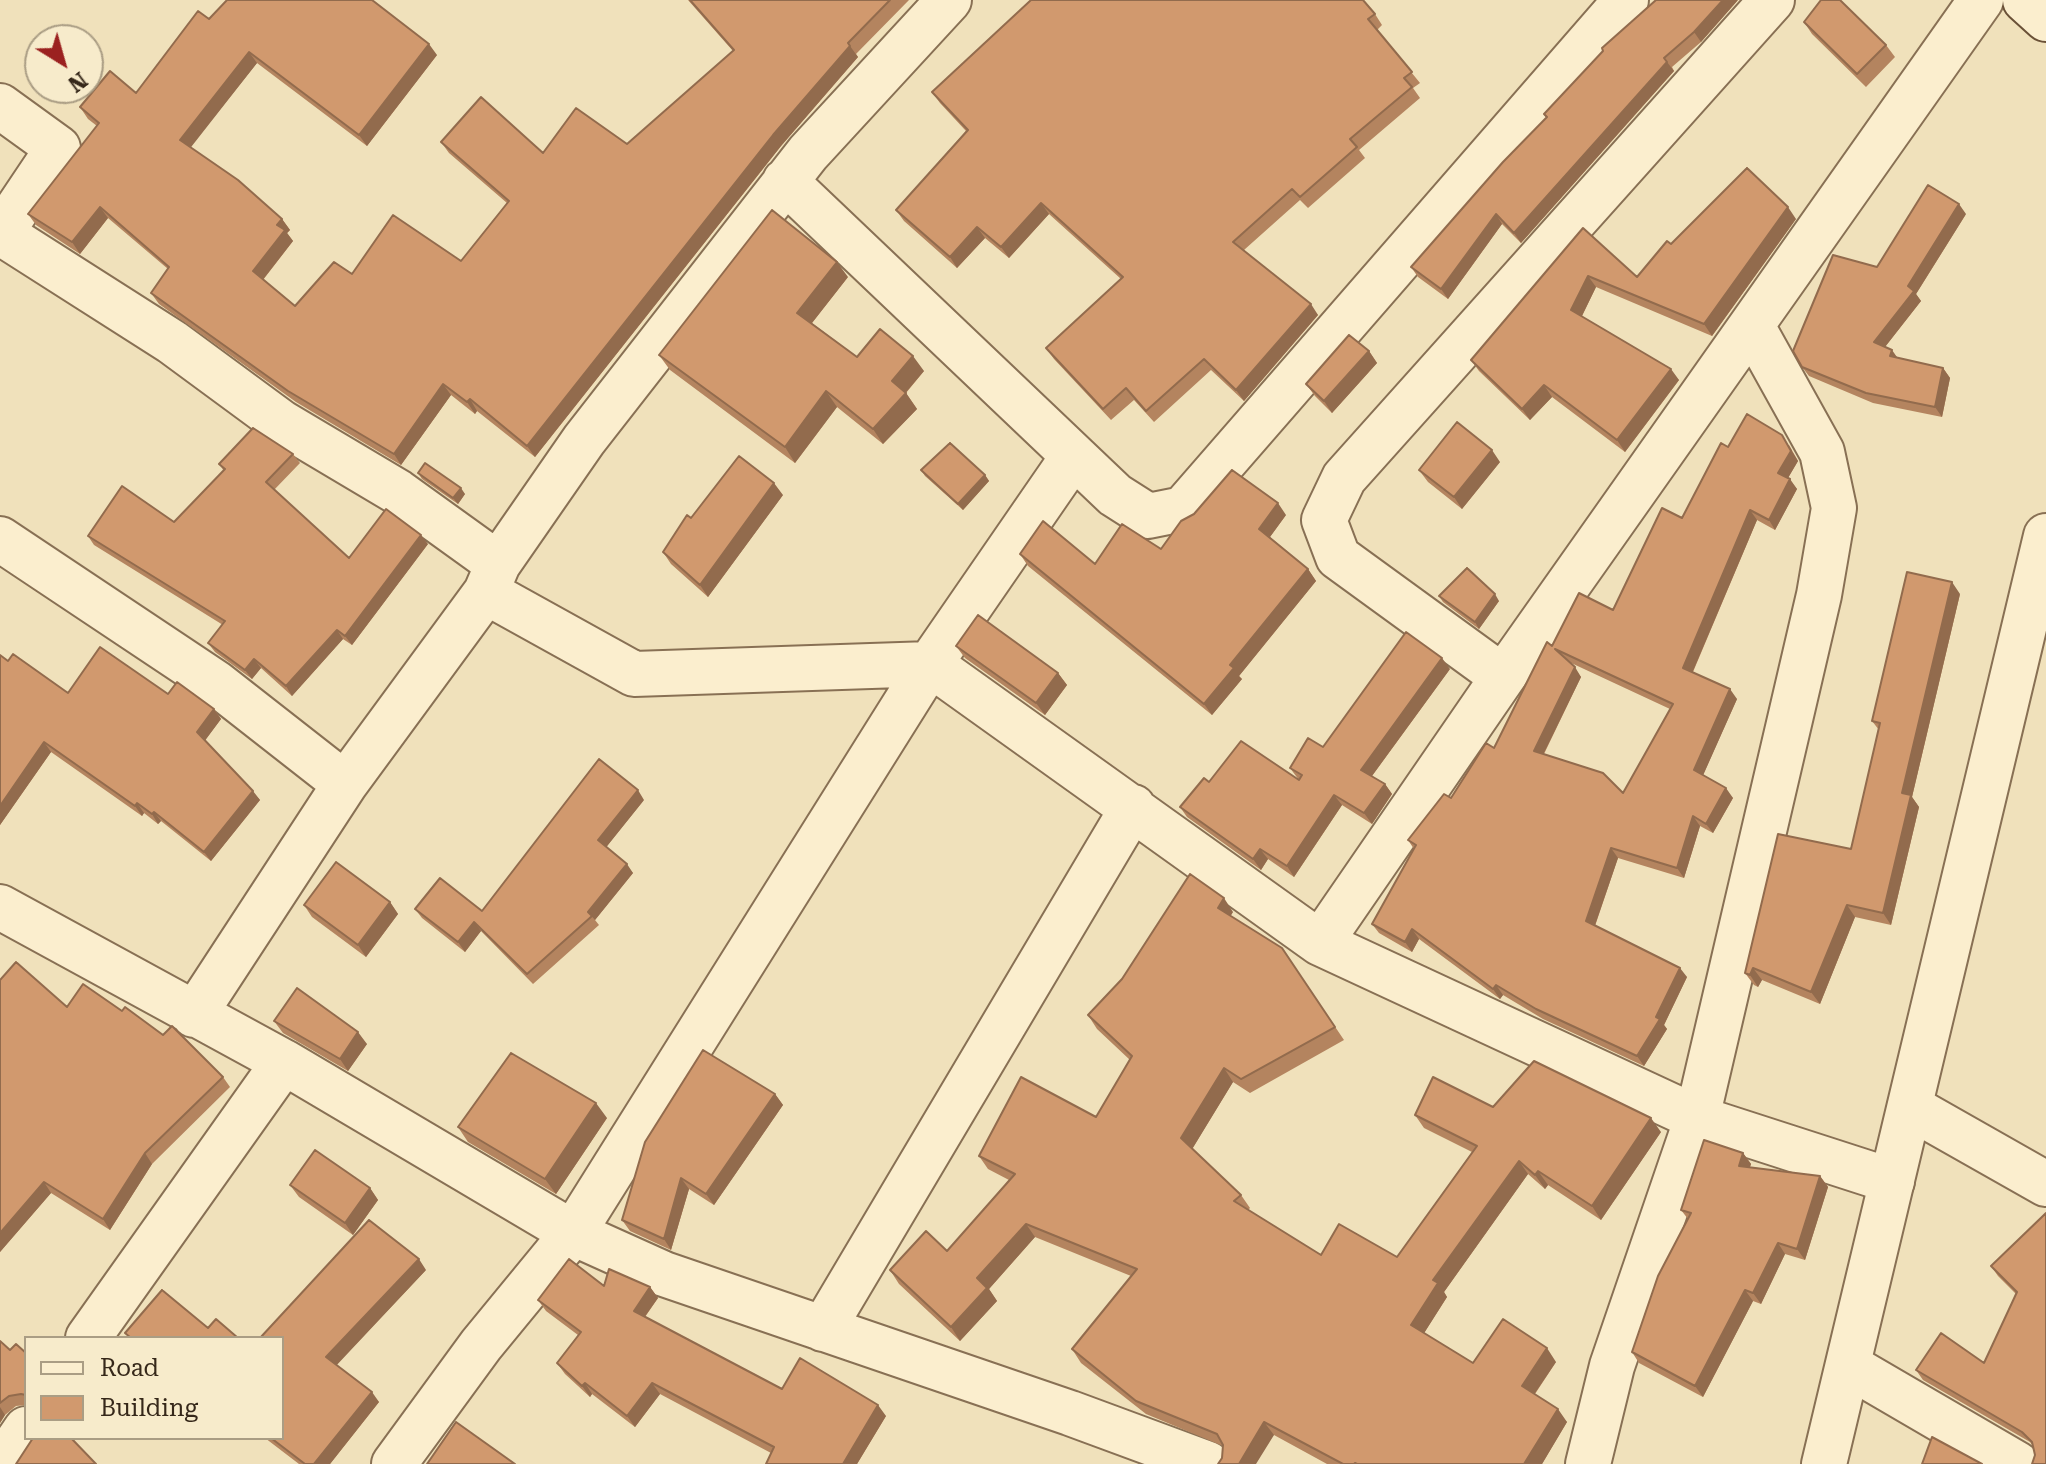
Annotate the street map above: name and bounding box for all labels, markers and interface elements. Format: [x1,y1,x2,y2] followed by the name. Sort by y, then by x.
[24,24,104,104] north arrow
[63,67,92,97] text: N
[24,1336,284,1440] legend
[100,1354,159,1382] text: Road
[100,1394,198,1422] text: Building

